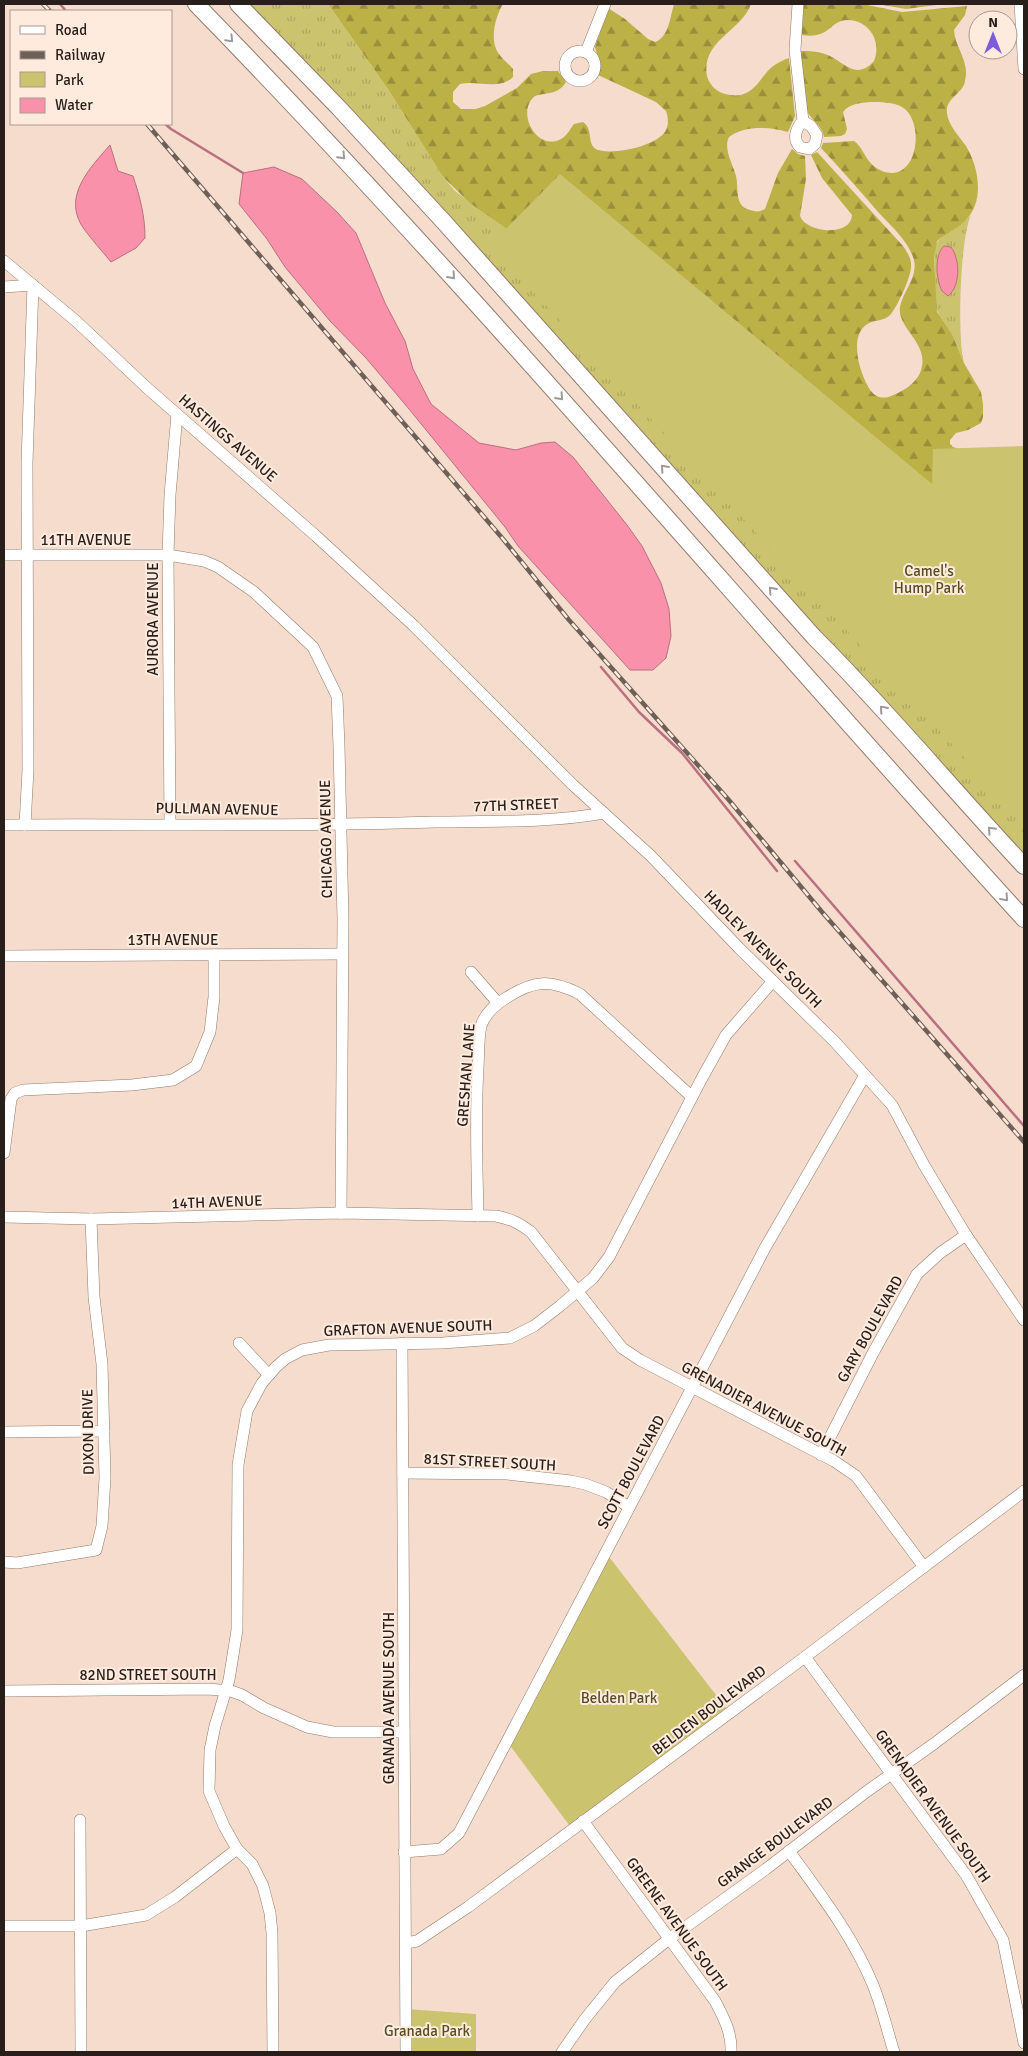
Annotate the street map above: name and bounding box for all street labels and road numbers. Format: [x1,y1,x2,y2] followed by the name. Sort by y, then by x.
[175,390,281,486] street label: HASTINGS AVENUE
[40,531,132,549] street label: 11TH AVENUE
[144,562,162,676] street label: AURORA AVENUE
[316,780,336,898] street label: CHICAGO AVENUE
[473,794,560,815] street label: 77TH STREET
[155,799,279,819] street label: PULLMAN AVENUE
[700,886,826,1012] street label: HADLEY AVENUE SOUTH
[127,931,219,949] street label: 13TH AVENUE
[453,1023,479,1127] street label: GRESHAN LANE
[171,1191,263,1213] street label: 14TH AVENUE
[833,1273,907,1385] street label: GARY BOULEVARD
[323,1316,493,1340] street label: GRAFTON AVENUE SOUTH
[678,1358,850,1460] street label: GRENADIER AVENUE SOUTH
[78,1389,98,1475] street label: DIXON DRIVE
[593,1412,669,1532] street label: SCOTT BOULEVARD
[423,1450,557,1474] street label: 81ST STREET SOUTH
[380,1612,398,1784] street label: GRANADA AVENUE SOUTH
[649,1661,769,1759] street label: BELDEN BOULEVARD
[79,1666,217,1684] street label: 82ND STREET SOUTH
[871,1726,995,1886] street label: GRENADIER AVENUE SOUTH
[714,1793,836,1891] street label: GRANGE BOULEVARD
[622,1854,732,1994] street label: GREENE AVENUE SOUTH

